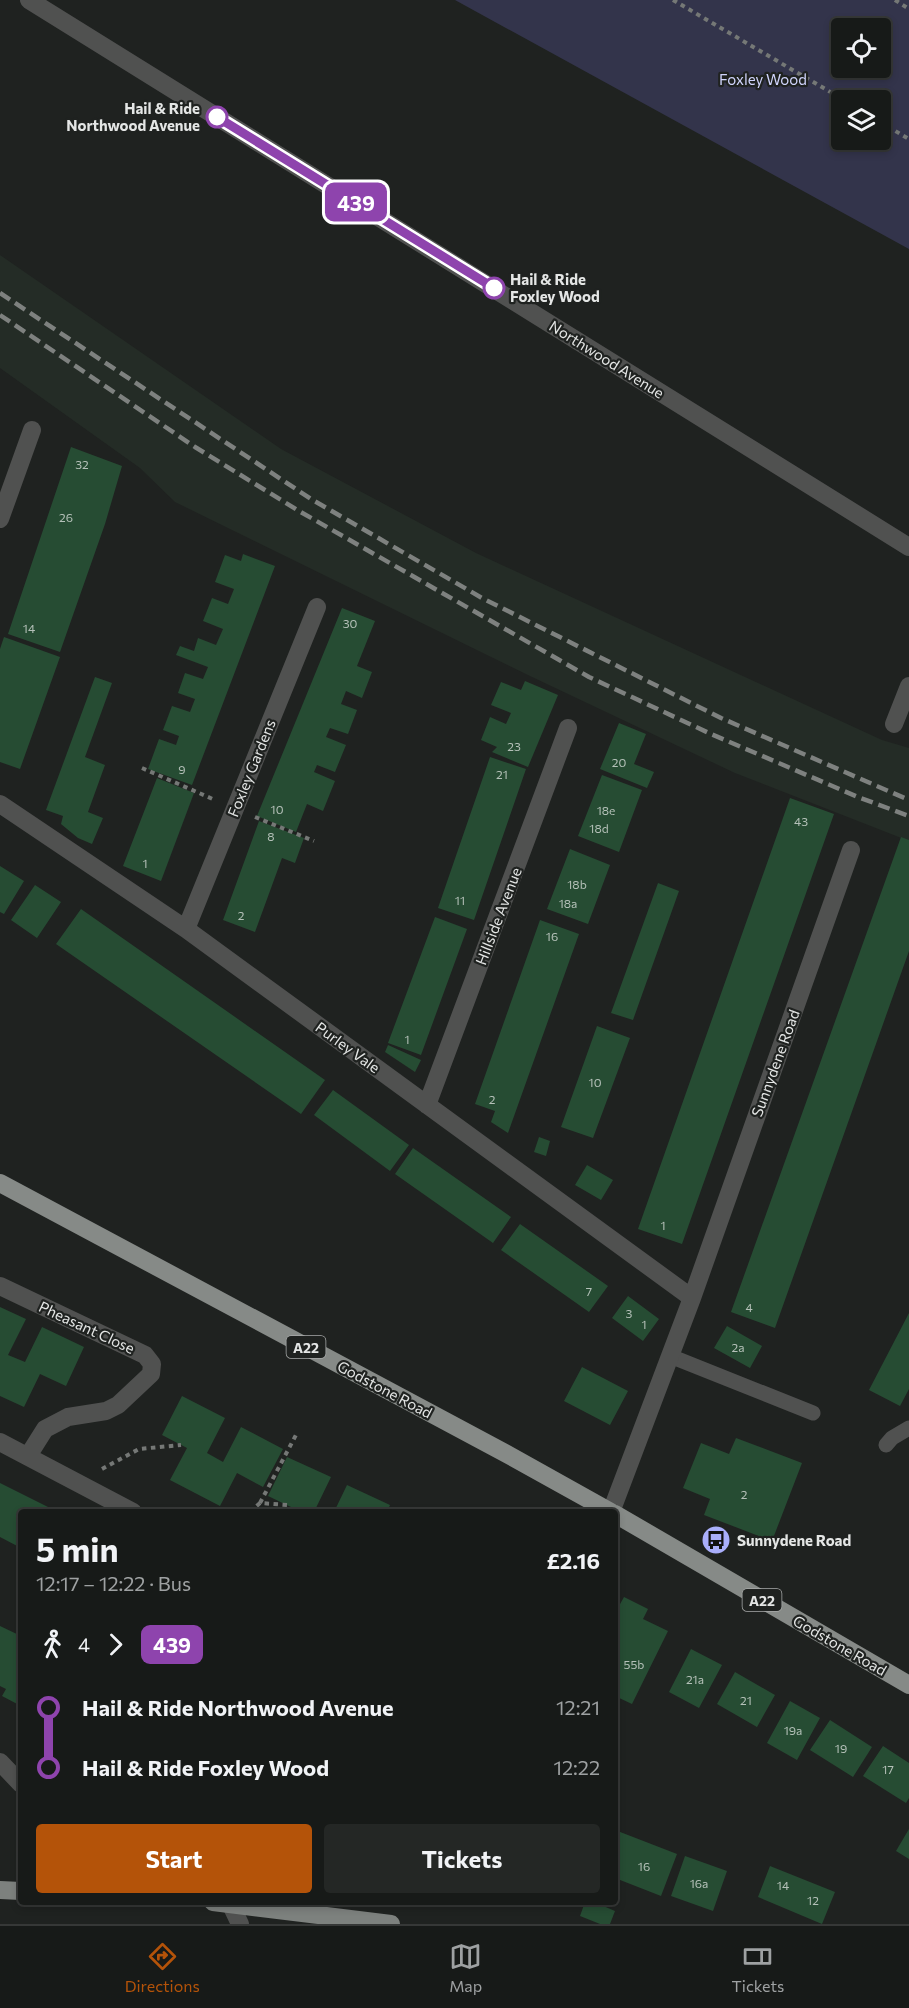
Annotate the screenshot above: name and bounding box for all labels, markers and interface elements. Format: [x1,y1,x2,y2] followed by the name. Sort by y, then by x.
[831,18,891,150] map controls
[831,18,891,78] button: locate
[719,70,807,88] park label: Foxley Wood
[831,90,891,150] button: layers
[66,99,200,134] place label: Hail & Ride Northwood Avenue
[206,106,228,128] marker: Hail & Ride Northwood Avenue
[322,182,391,222] line badge: 439
[337,190,375,215] text: 439
[510,270,600,305] place label: Hail & Ride Foxley Wood
[483,277,505,299] marker: Hail & Ride Foxley Wood
[546,316,668,402] street label: Northwood Avenue
[75,457,89,471] house number: 32
[59,510,73,524] house number: 26
[343,616,358,630] house number: 30
[23,621,35,635] house number: 14
[223,716,279,819] street label: Foxley Gardens
[507,739,521,753] house number: 23
[612,755,626,769] house number: 20
[178,762,186,776] house number: 9
[496,767,508,781] house number: 21
[271,802,284,816] house number: 10
[597,803,615,817] house number: 18e
[794,814,808,828] house number: 43
[589,821,609,835] house number: 18d
[267,829,275,843] house number: 8
[142,856,148,870] house number: 1
[471,865,525,967] street label: Hillside Avenue
[567,877,587,891] house number: 18b
[455,893,465,907] house number: 11
[559,896,577,910] house number: 18a
[238,908,245,922] house number: 2
[546,929,558,943] house number: 16
[747,1007,803,1119] street label: Sunnydene Road
[312,1018,384,1076] street label: Purley Vale
[404,1032,410,1046] house number: 1
[589,1075,602,1089] house number: 10
[489,1092,496,1106] house number: 2
[660,1218,666,1232] house number: 1
[586,1284,592,1298] house number: 7
[36,1297,138,1357] street label: Pheasant Close
[745,1300,753,1314] house number: 4
[626,1306,633,1320] house number: 3
[641,1317,647,1331] house number: 1
[286,1336,326,1358] road number: A22
[732,1340,744,1354] house number: 2a
[334,1356,436,1422] street label: Godstone Road
[741,1487,748,1501] house number: 2
[700,1524,732,1556] bus stop icon: Sunnydene Road
[36,1528,119,1569] text: 5 min
[737,1531,851,1549] place label: Sunnydene Road
[546,1547,600,1574] text: £2.16
[36,1571,191,1595] text: 12:17 – 12:22 · Bus
[742,1589,782,1611] road number: A22
[790,1611,890,1679] street label: Godstone Road
[36,1628,69,1661] icon: walk
[99,1628,132,1661] icon: forward
[78,1632,90,1656] text: 4
[153,1632,191,1657] text: 439
[624,1657,644,1671] house number: 55b
[686,1672,704,1686] house number: 21a
[740,1693,752,1707] house number: 21
[82,1694,394,1721] text: Hail & Ride Northwood Avenue
[556,1695,600,1719] text: 12:21
[784,1723,802,1737] house number: 19a
[835,1741,847,1755] house number: 19
[82,1754,329,1781] text: Hail & Ride Foxley Wood
[553,1755,600,1779] text: 12:22
[882,1762,894,1776] house number: 17
[36,1824,312,1893] button: Start
[324,1824,600,1893] button: Tickets
[638,1859,650,1873] house number: 16
[690,1876,708,1890] house number: 16a
[777,1878,789,1892] house number: 14
[807,1893,819,1907] house number: 12
[125,1940,200,1995] tab: Directions
[449,1940,482,1995] tab: Map
[732,1940,784,1995] tab: Tickets

